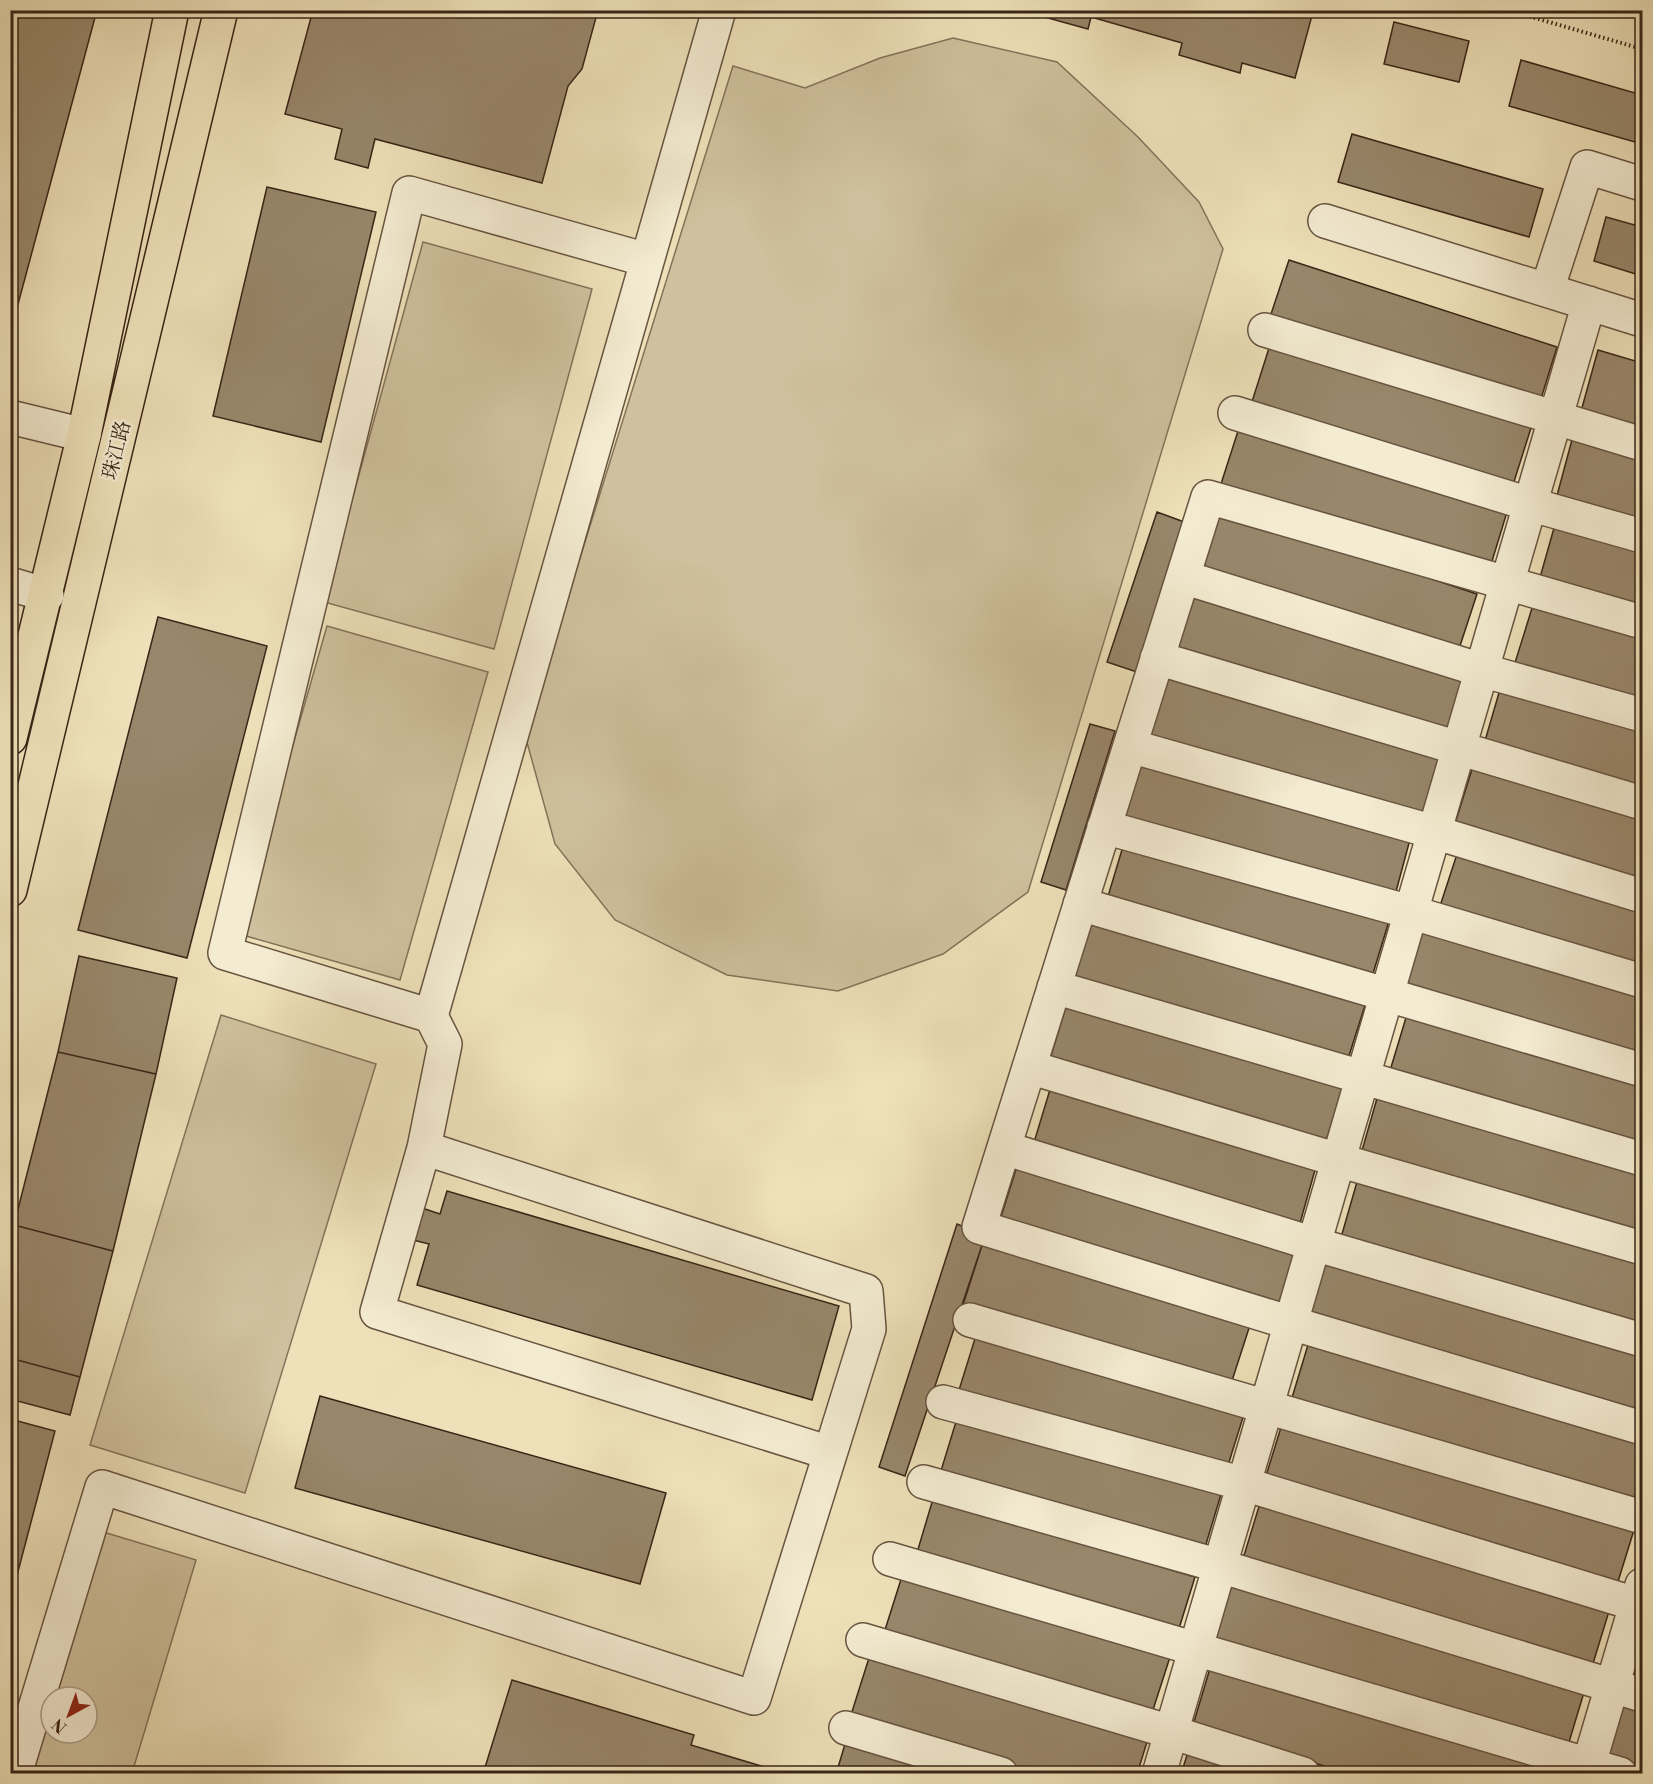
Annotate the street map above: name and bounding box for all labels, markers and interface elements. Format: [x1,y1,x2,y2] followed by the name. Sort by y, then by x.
[98,418,137,482] street label: 珠江路
[39,1685,99,1745] north arrow
[48,1714,71,1737] text: N

